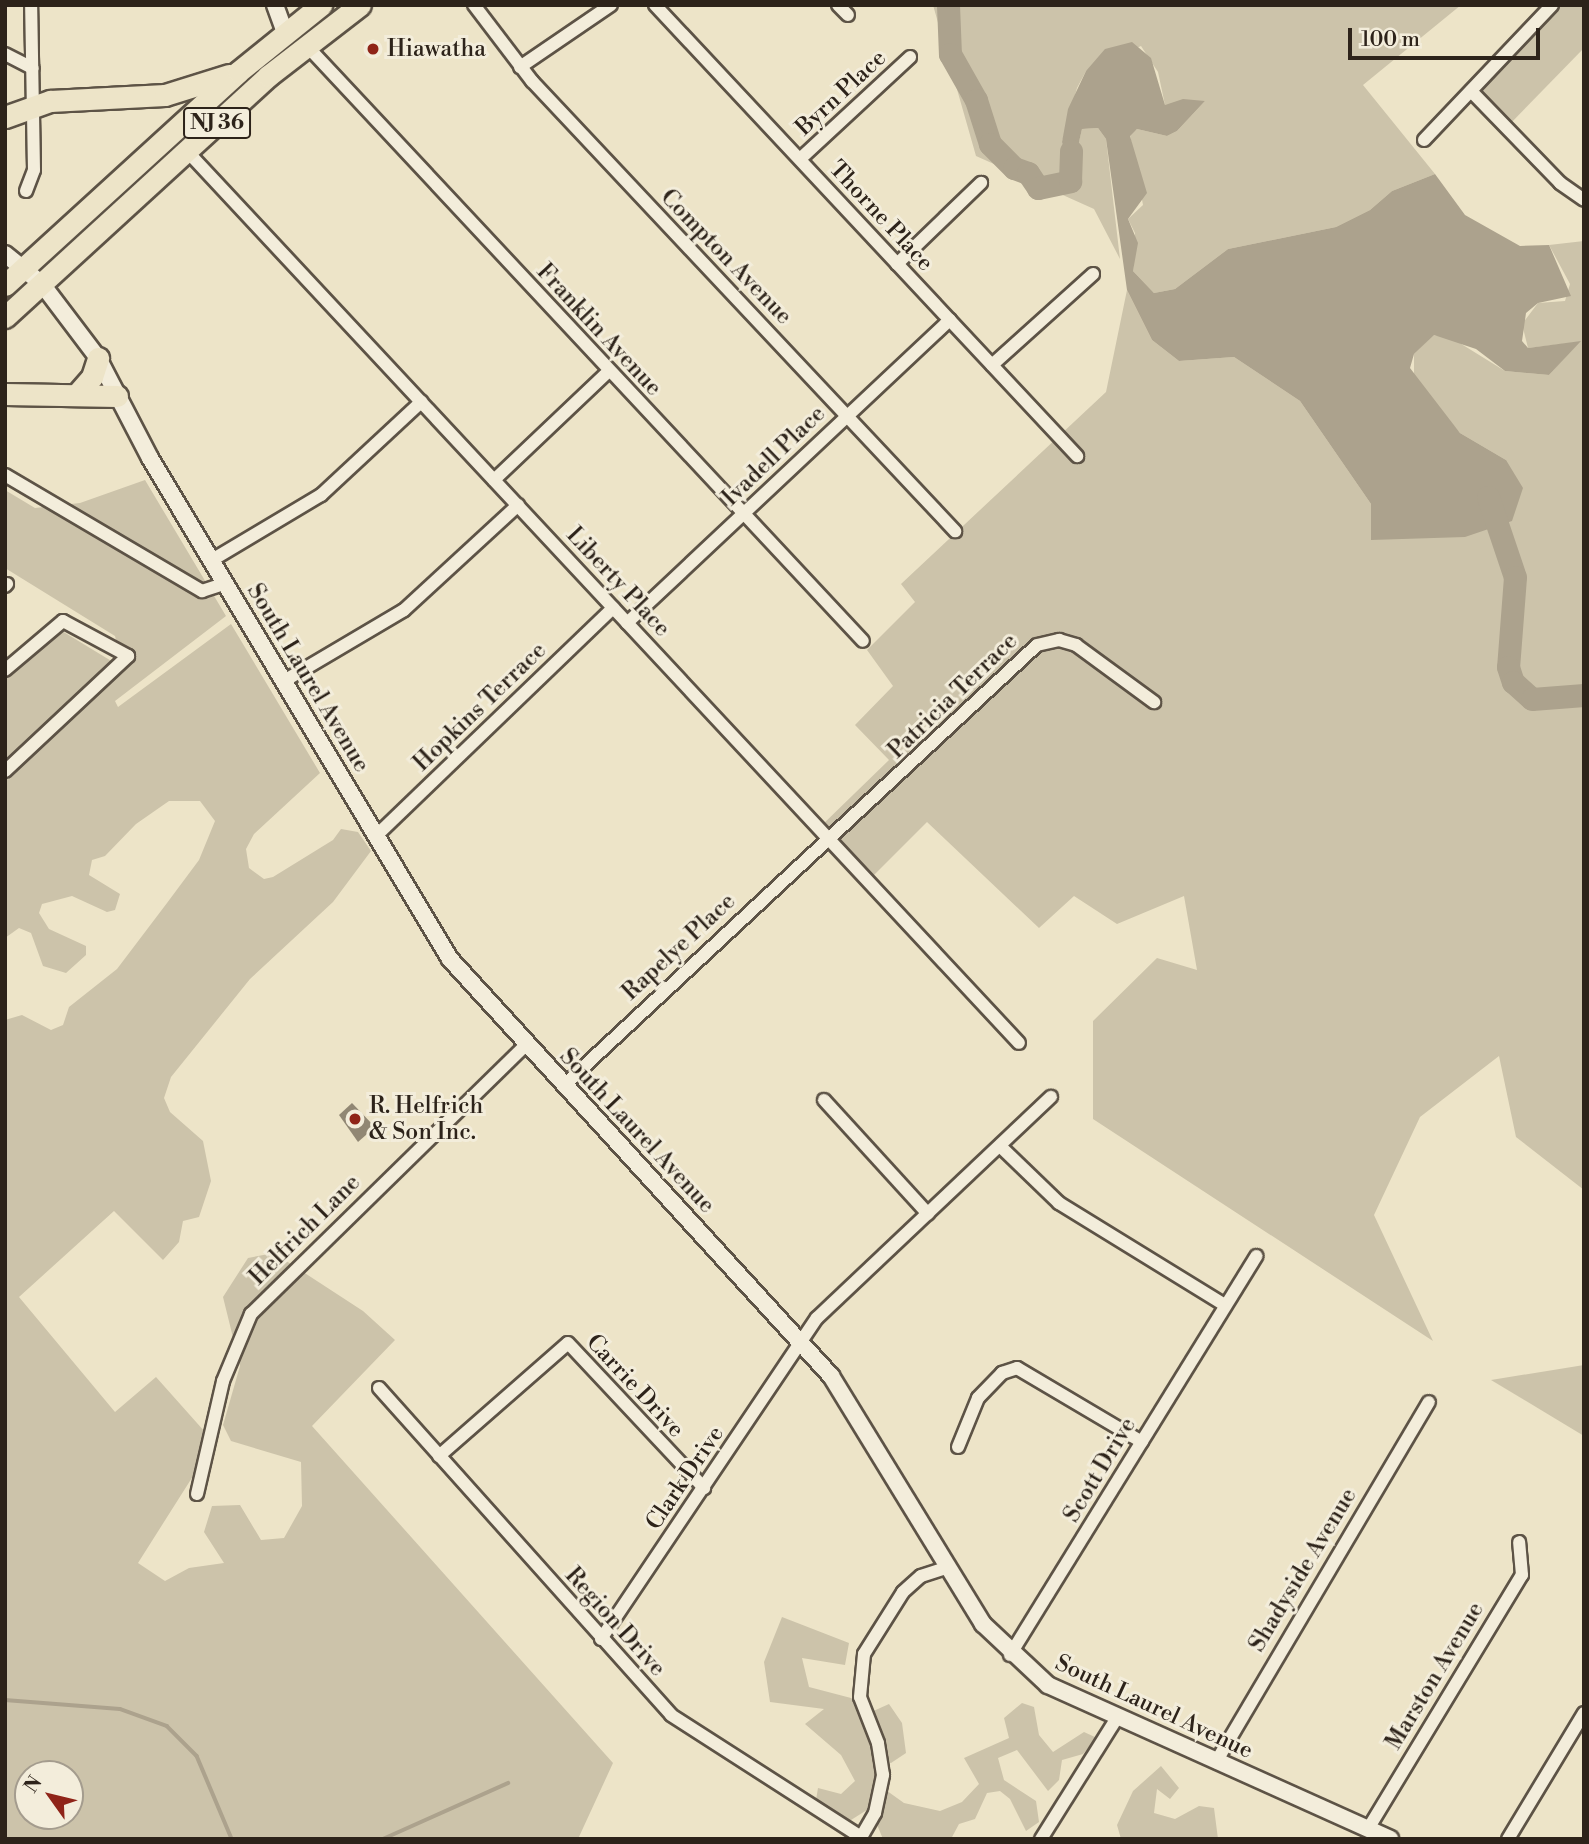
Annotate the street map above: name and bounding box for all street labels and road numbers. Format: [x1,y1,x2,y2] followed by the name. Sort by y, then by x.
[790,44,892,142] street label: Byrn Place
[182,106,252,140] road number: NJ 36
[823,155,939,277] street label: Thorne Place
[655,184,797,330] street label: Compton Avenue
[531,258,667,402] street label: Franklin Avenue
[717,400,831,512] street label: Ivadell Place
[560,522,676,642] street label: Liberty Place
[241,579,375,777] street label: South Laurel Avenue
[883,627,1023,765] street label: Patricia Terrace
[408,637,552,777] street label: Hopkins Terrace
[617,888,741,1006] street label: Rapelye Place
[554,1043,720,1219] street label: South Laurel Avenue
[244,1169,366,1291] street label: Helfrich Lane
[580,1329,690,1443] street label: Carrie Drive
[1058,1413,1142,1527] street label: Scott Drive
[640,1421,730,1535] street label: Clark Drive
[1243,1483,1363,1657] street label: Shadyside Avenue
[559,1562,671,1682] street label: Region Drive
[1380,1597,1490,1755] street label: Marston Avenue
[1051,1649,1257,1765] street label: South Laurel Avenue

